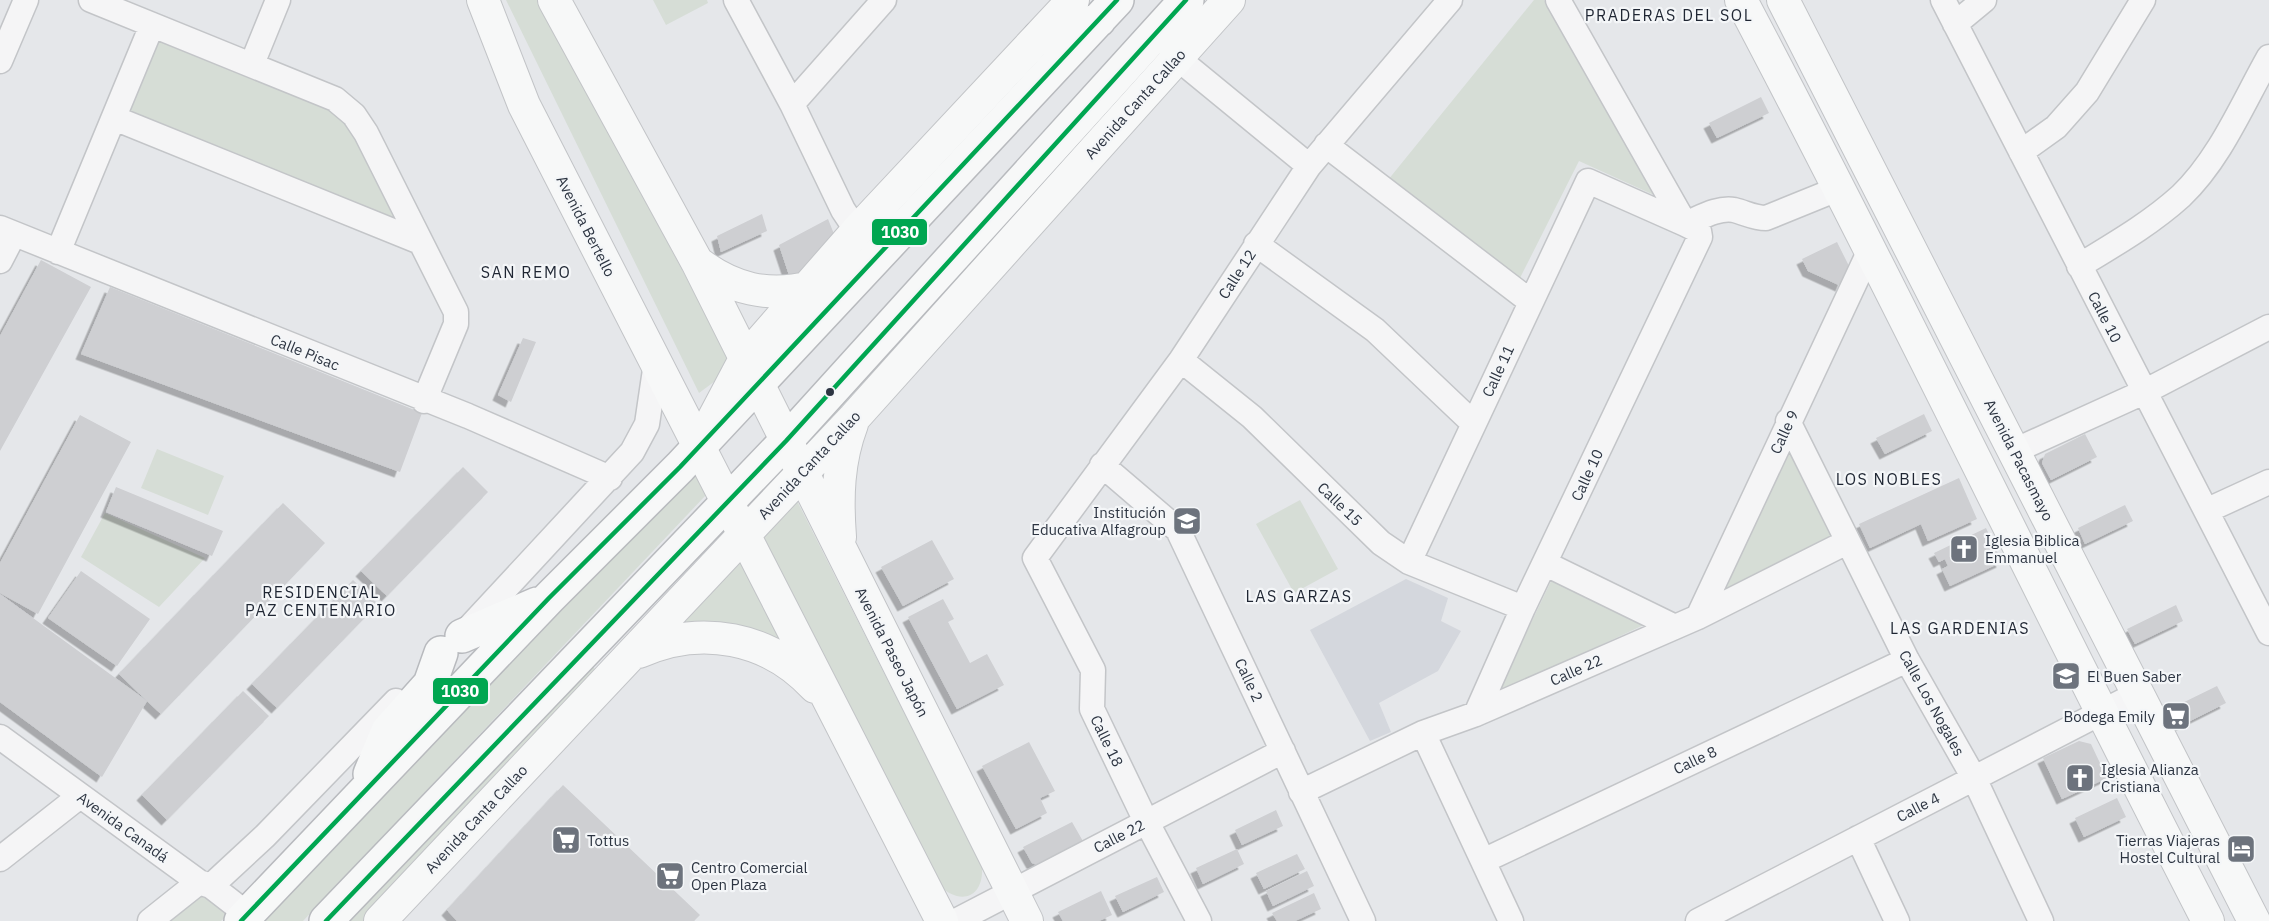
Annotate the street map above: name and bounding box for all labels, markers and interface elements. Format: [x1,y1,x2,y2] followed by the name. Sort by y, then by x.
[1585,5,1753,25] district label: PRADERAS DEL SOL
[1080,45,1190,163] street label: Avenida Canta Callao
[552,172,620,280] street label: Avenida Bertello
[871,218,928,246] line badge: 1030
[881,222,920,242] text: 1030
[1214,246,1260,302] street label: Calle 12
[481,262,571,282] district label: SAN REMO
[2084,288,2126,346] street label: Calle 10
[268,330,343,375] street label: Calle Pisac
[1478,342,1518,400] street label: Calle 11
[824,386,836,398] unlabelled marker
[1980,396,2058,524] street label: Avenida Pacasmayo
[754,407,864,523] street label: Avenida Canta Callao
[1766,407,1802,457] street label: Calle 9
[1567,446,1607,504] street label: Calle 10
[1836,469,1942,489] district label: LOS NOBLES
[1314,478,1366,530] street label: Calle 15
[1031,503,1166,539] place label: Institución Educativa Alfagroup
[1171,505,1203,537] school or university icon: Institución Educativa Alfagroup
[1985,531,2079,567] place label: Iglesia Biblica Emmanuel
[1948,533,1980,565] church icon: Iglesia Biblica Emmanuel
[245,582,397,620] district label: RESIDENCIAL PAZ CENTENARIO
[851,584,933,720] street label: Avenida Paseo Japón
[1245,586,1353,606] district label: LAS GARZAS
[1890,618,2030,638] district label: LAS GARDENIAS
[1895,647,1969,759] street label: Calle Los Nogales
[1547,650,1605,690] street label: Calle 22
[1231,655,1267,705] street label: Calle 2
[2050,660,2082,692] school or university icon: El Buen Saber
[2087,667,2182,686] place label: El Buen Saber
[432,677,489,705] line badge: 1030
[441,681,480,701] text: 1030
[2160,700,2192,732] supermarket icon: Bodega Emily
[2063,707,2156,726] place label: Bodega Emily
[1086,712,1128,770] street label: Calle 18
[1670,742,1720,778] street label: Calle 8
[2101,760,2199,796] place label: Iglesia Alianza Cristiana
[421,761,531,877] street label: Avenida Canta Callao
[2064,762,2096,794] church icon: Iglesia Alianza Cristiana
[74,788,172,866] street label: Avenida Canadá
[1893,788,1943,826] street label: Calle 4
[1090,815,1148,857] street label: Calle 22
[550,824,582,856] supermarket icon: Tottus
[587,831,629,850] place label: Tottus
[2116,831,2220,867] place label: Tierras Viajeras Hostel Cultural
[2225,833,2257,865] hotel icon: Tierras Viajeras Hostel Cultural
[691,858,808,894] place label: Centro Comercial Open Plaza
[654,860,686,892] supermarket icon: Centro Comercial Open Plaza

